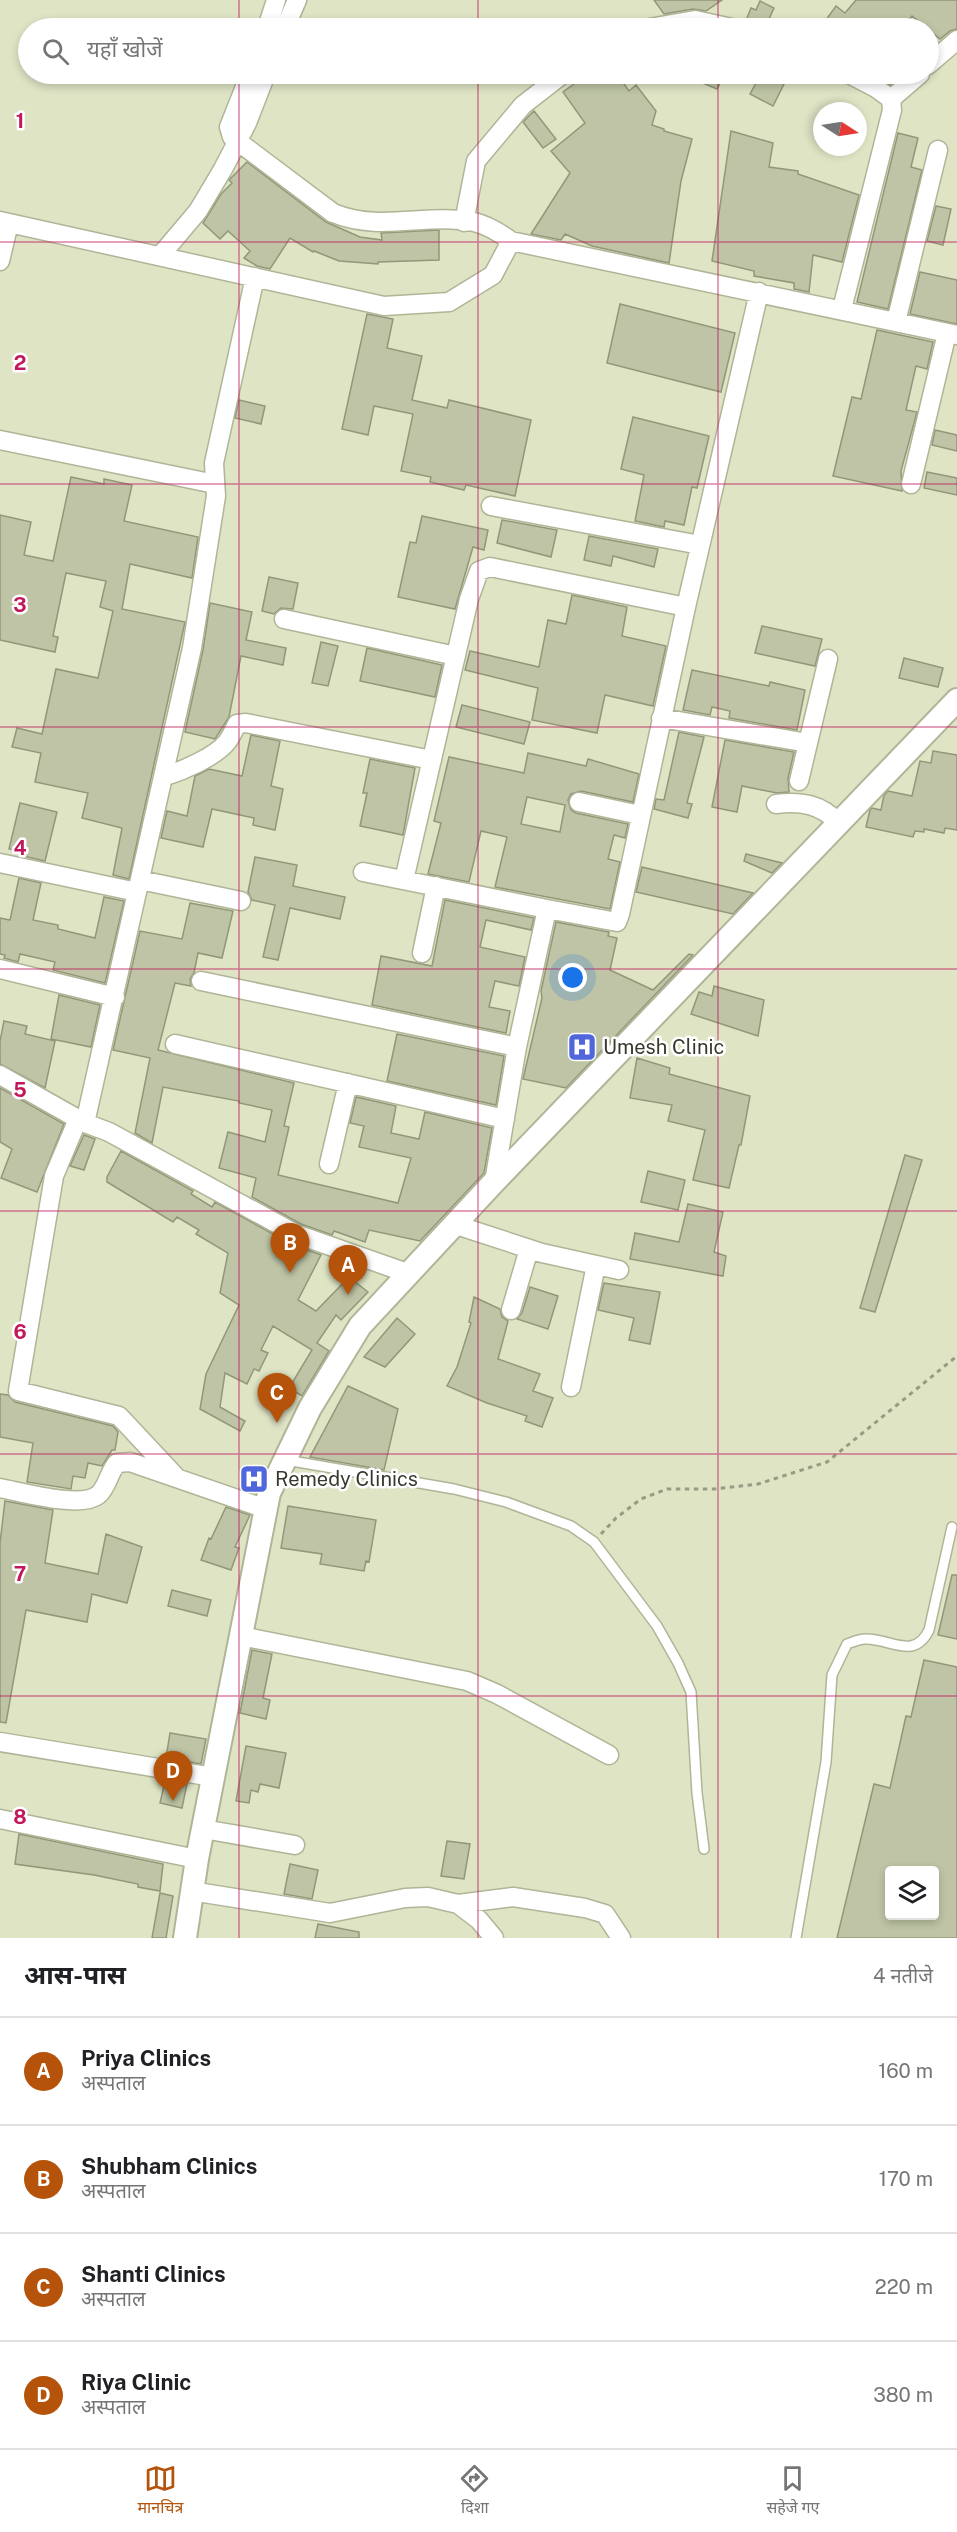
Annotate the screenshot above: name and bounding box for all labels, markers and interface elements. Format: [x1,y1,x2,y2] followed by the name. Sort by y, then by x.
[18,18,939,84] search box
[39,35,72,68] icon: search
[87,36,163,62] text: यहाँ खोजें
[813,102,867,156] north arrow
[16,109,24,133] text: 1
[14,351,26,375] text: 2
[13,593,27,617] text: 3
[13,836,27,860] text: 4
[558,963,587,992] your location
[566,1031,598,1063] hospital icon: Umesh Clinic
[603,1035,724,1059] place label: Umesh Clinic
[13,1078,27,1102] text: 5
[270,1224,310,1273] pin: B
[328,1246,368,1295] pin: A
[13,1320,27,1344] text: 6
[258,1374,296,1423] pin: C
[238,1463,270,1495] hospital icon: Remedy Clinics
[275,1467,418,1491] place label: Remedy Clinics
[14,1562,26,1586] text: 7
[154,1752,192,1801] pin: D
[13,1805,27,1829] text: 8
[885,1866,939,1920] map controls
[885,1866,939,1920] button: layers
[24,1959,126,1990] text: आस-पास
[873,1964,933,1988] text: 4 नतीजे
[81,2045,211,2071] text: Priya Clinics
[36,2059,51,2083] text: A
[878,2059,933,2083] text: 160 m
[81,2071,146,2095] text: अस्पताल
[81,2153,257,2179] text: Shubham Clinics
[37,2167,50,2191] text: B
[879,2167,933,2191] text: 170 m
[81,2179,146,2203] text: अस्पताल
[81,2261,226,2287] text: Shanti Clinics
[36,2275,51,2299] text: C
[875,2275,933,2299] text: 220 m
[81,2287,146,2311] text: अस्पताल
[81,2369,191,2395] text: Riya Clinic
[36,2383,51,2407] text: D
[873,2383,933,2407] text: 380 m
[81,2395,146,2419] text: अस्पताल
[138,2462,183,2520] tab: मानचित्र
[458,2462,491,2520] tab: दिशा
[767,2462,819,2520] tab: सहेजे गए

